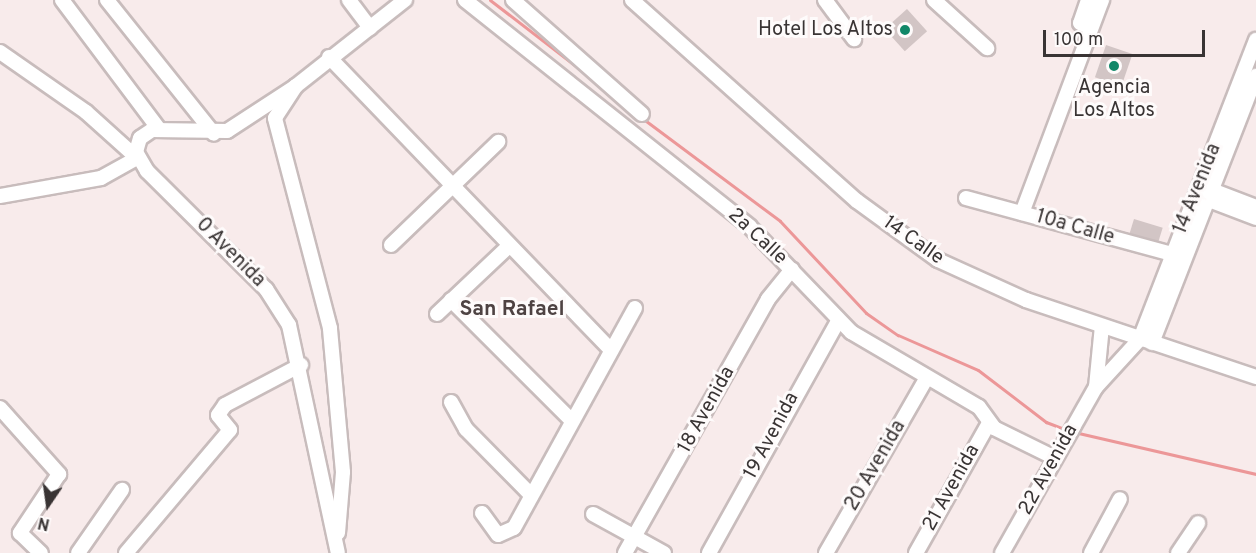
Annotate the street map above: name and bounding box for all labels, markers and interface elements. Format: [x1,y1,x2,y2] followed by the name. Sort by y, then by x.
[757,18,893,42] place label: Hotel Los Altos
[1046,18,1208,56] scale bar
[898,23,912,37] marker: Hotel Los Altos
[1054,29,1103,52] text: 100 m
[1107,59,1121,73] marker: Agencia Los Altos
[1073,76,1155,123] place label: Agencia Los Altos
[1169,140,1227,238] street label: 14 Avenida
[722,204,792,270] street label: 2a Calle
[1033,205,1117,251] street label: 10a Calle
[878,211,948,271] street label: 14 Calle
[190,213,270,293] street label: 0 Avenida
[459,297,565,323] district label: San Rafael
[673,362,741,458] street label: 18 Avenida
[739,388,805,484] street label: 19 Avenida
[840,416,912,516] street label: 20 Avenida
[1014,420,1084,520] street label: 22 Avenida
[918,440,986,536] street label: 21 Avenida
[18,475,78,535] north arrow
[36,512,52,534] text: N

